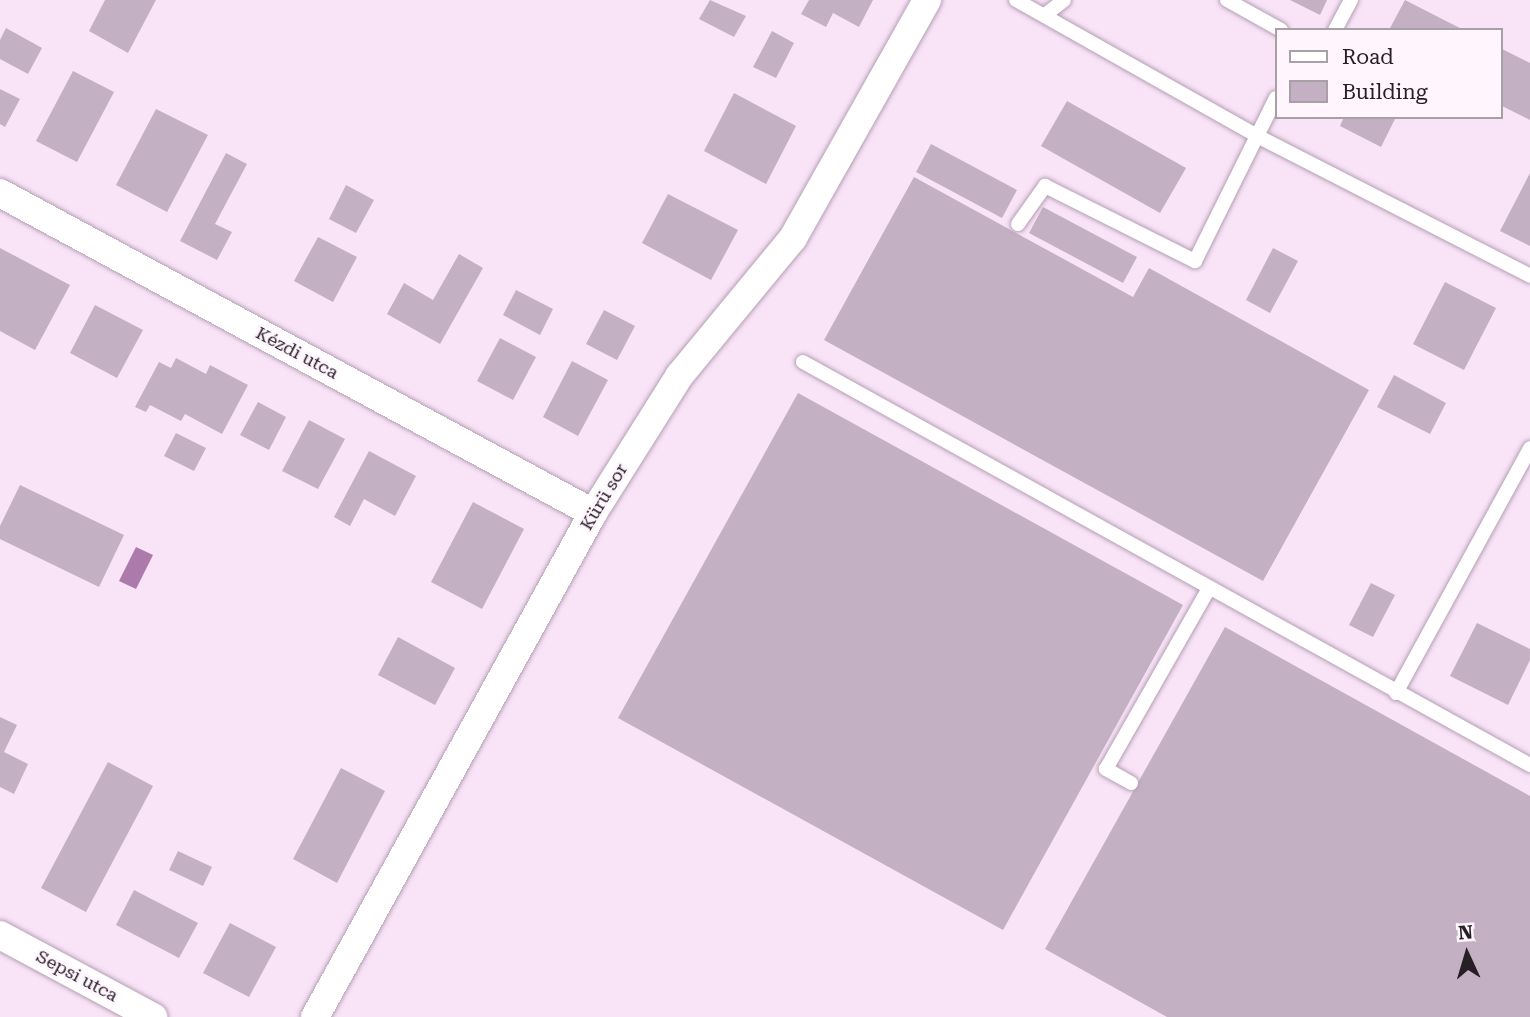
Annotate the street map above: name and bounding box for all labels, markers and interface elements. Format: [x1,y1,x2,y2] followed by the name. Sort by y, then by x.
[1274,28,1502,119] legend
[1342,45,1394,69] text: Road
[1342,80,1428,104] text: Building
[252,322,342,384] street label: Kézdi utca
[576,460,632,534] street label: Kürü sor
[1432,919,1502,989] north arrow
[1457,921,1474,945] text: N
[32,945,122,1007] street label: Sepsi utca

